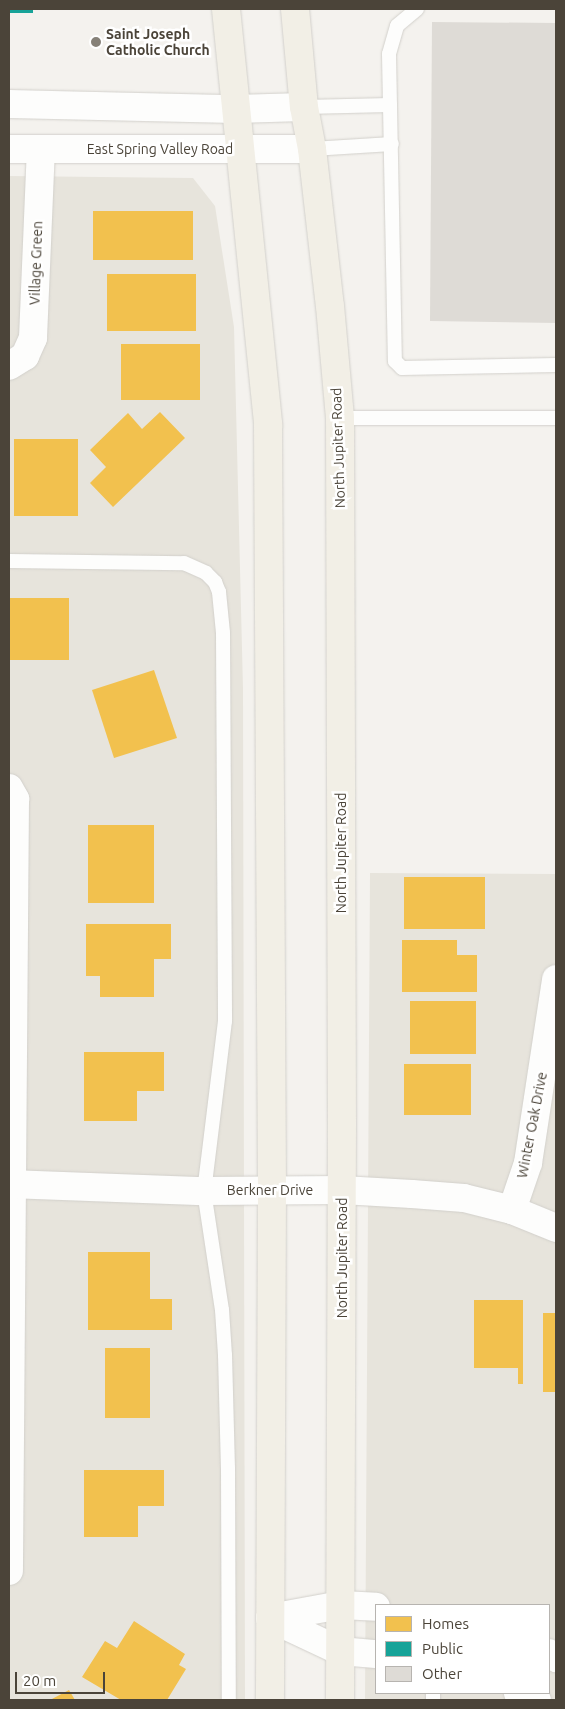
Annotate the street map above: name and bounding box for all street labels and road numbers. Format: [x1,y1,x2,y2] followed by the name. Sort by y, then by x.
[87,141,233,157] street label: East Spring Valley Road
[26,221,46,305] street label: Village Green
[327,387,349,509] street label: North Jupiter Road
[333,793,349,913] street label: North Jupiter Road
[513,1071,551,1179] street label: Winter Oak Drive
[227,1182,313,1198] street label: Berkner Drive
[334,1198,350,1318] street label: North Jupiter Road

